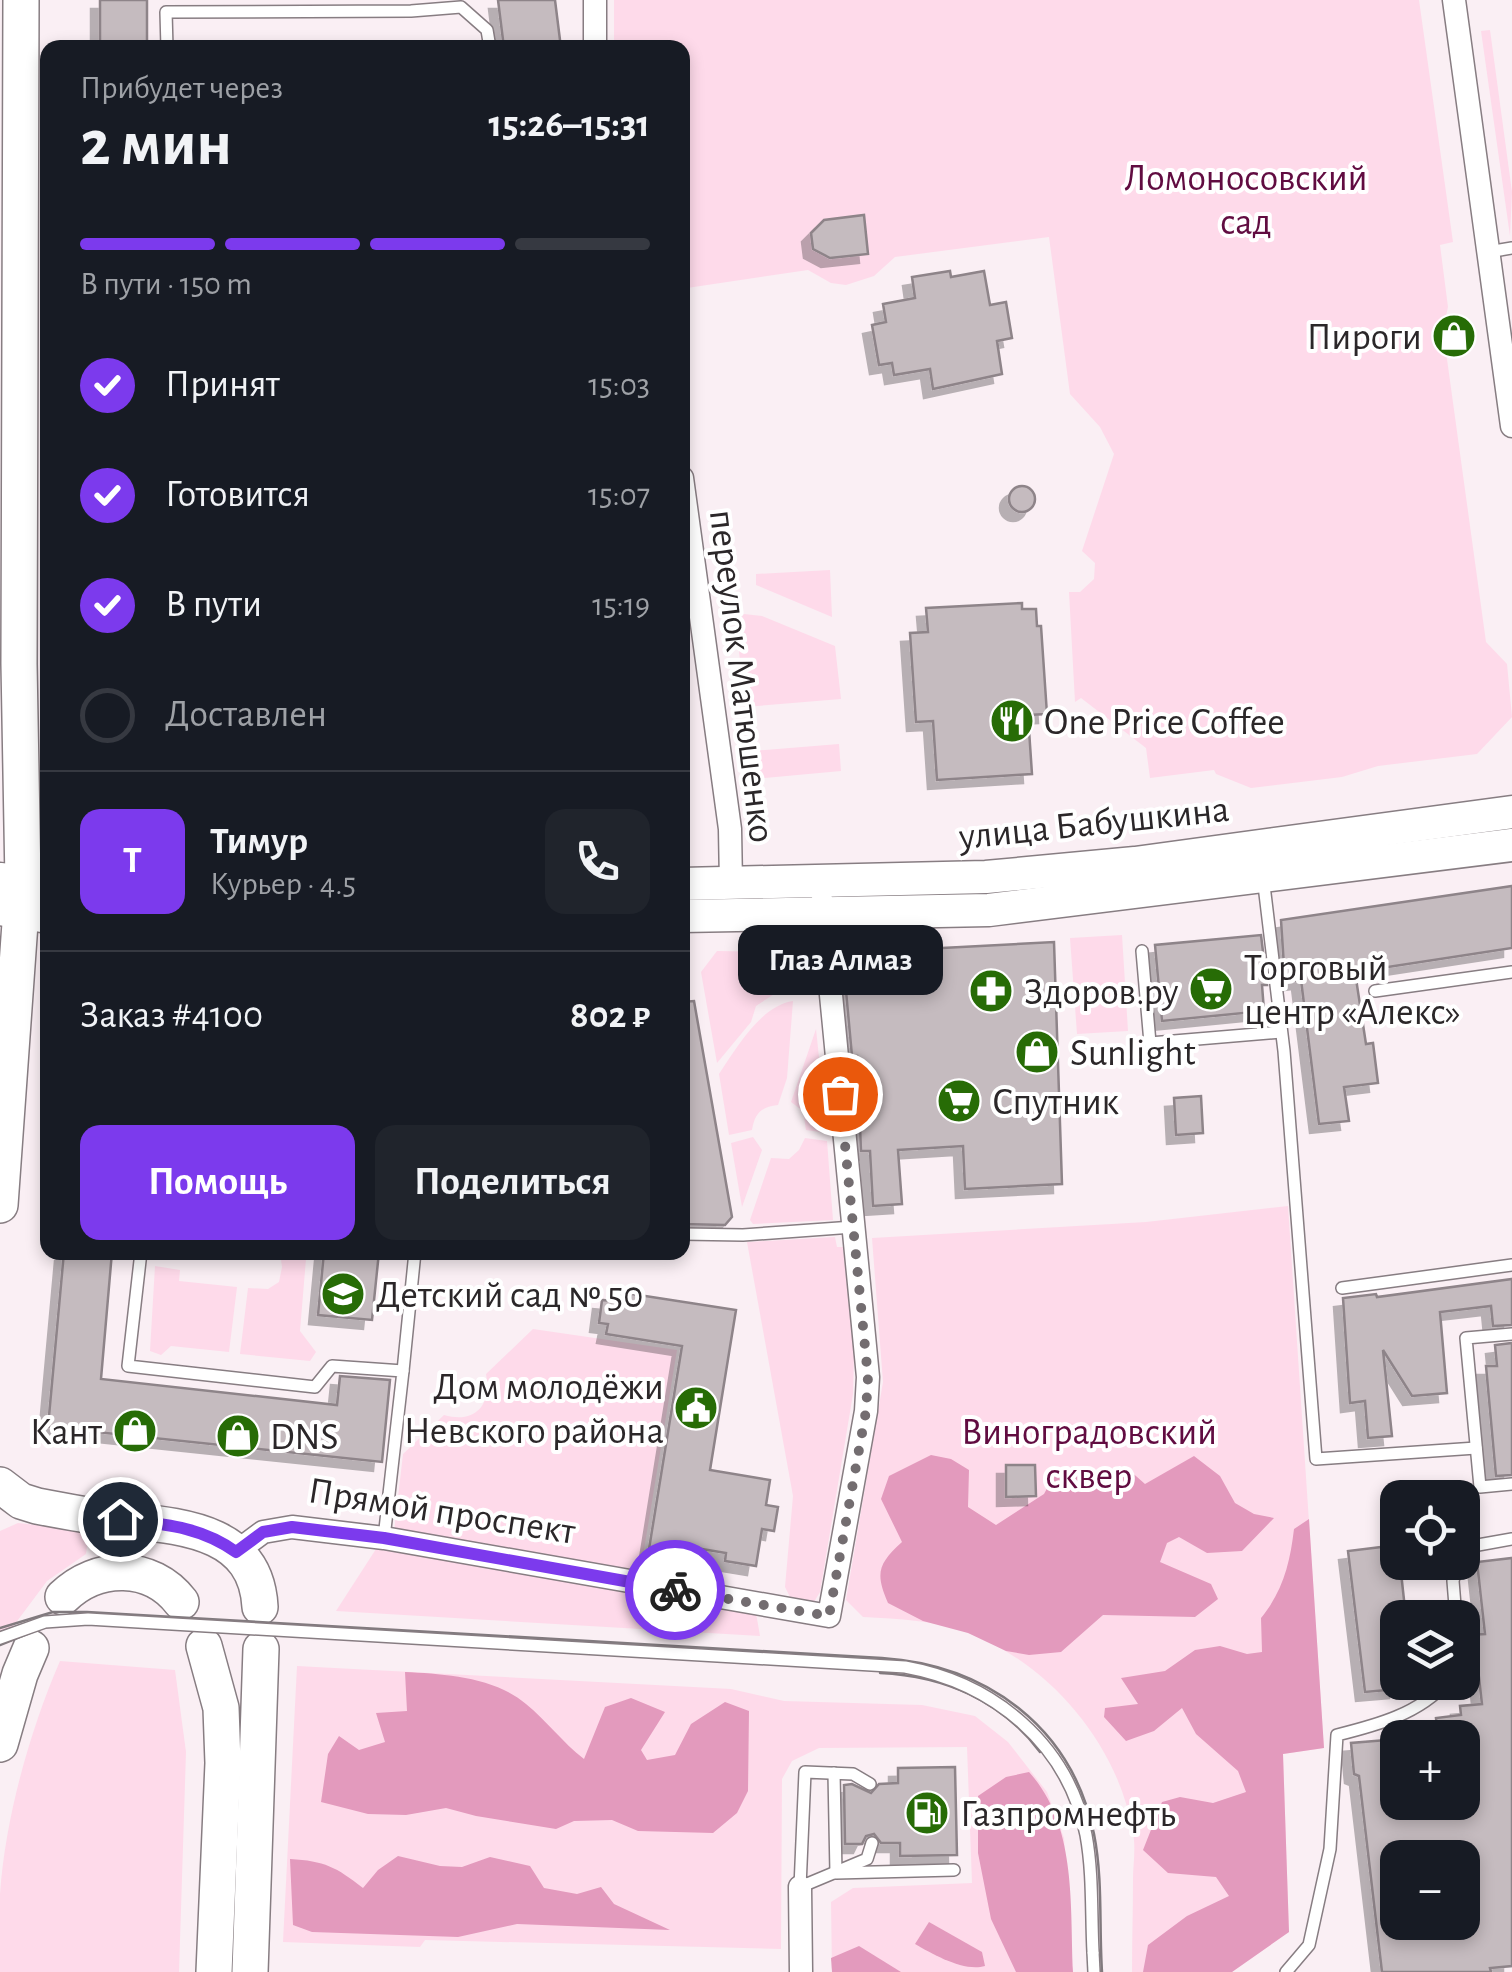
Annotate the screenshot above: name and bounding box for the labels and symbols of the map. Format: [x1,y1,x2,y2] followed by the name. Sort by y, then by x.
[1124,160,1368,242] park label: Ломоносовский сад
[1431,313,1477,359] shop icon: Пироги
[1307,319,1422,357] place label: Пироги
[702,508,780,845] street label: переулок Матюшенко
[989,698,1035,744] restaurant icon: One Price Coffee
[1044,704,1285,742] place label: One Price Coffee
[956,791,1231,857] street label: улица Бабушкина
[738,924,942,994] callout: Глаз Алмаз
[1244,950,1461,1032] place label: Торговый центр «Алекс»
[1188,966,1234,1012] supermarket icon: Торговый центр «Алекс»
[968,968,1014,1014] pharmacy icon: Здоров.ру
[1024,974,1178,1012] place label: Здоров.ру
[1014,1029,1060,1075] shop icon: Sunlight
[1070,1035,1196,1073] place label: Sunlight
[798,1052,883,1137] pin
[936,1078,982,1124] supermarket icon: Спутник
[992,1084,1119,1122] place label: Спутник
[320,1271,366,1317] school or university icon: Детский сад № 50
[376,1277,643,1315] place label: Детский сад № 50
[404,1369,664,1451] place label: Дом молодёжи Невского района
[673,1385,719,1431] public building icon: Дом молодёжи Невского района
[112,1408,158,1454] shop icon: Кант
[215,1413,261,1459] shop icon: DNS
[30,1414,102,1452] place label: Кант
[961,1414,1217,1496] park label: Виноградовский сквер
[270,1419,338,1457] place label: DNS
[306,1472,578,1552] street label: Прямой проспект
[78,1477,163,1562] pin
[625,1540,725,1640] courier
[904,1790,950,1836] fuel station icon: Газпромнефть
[960,1796,1176,1834] place label: Газпромнефть

